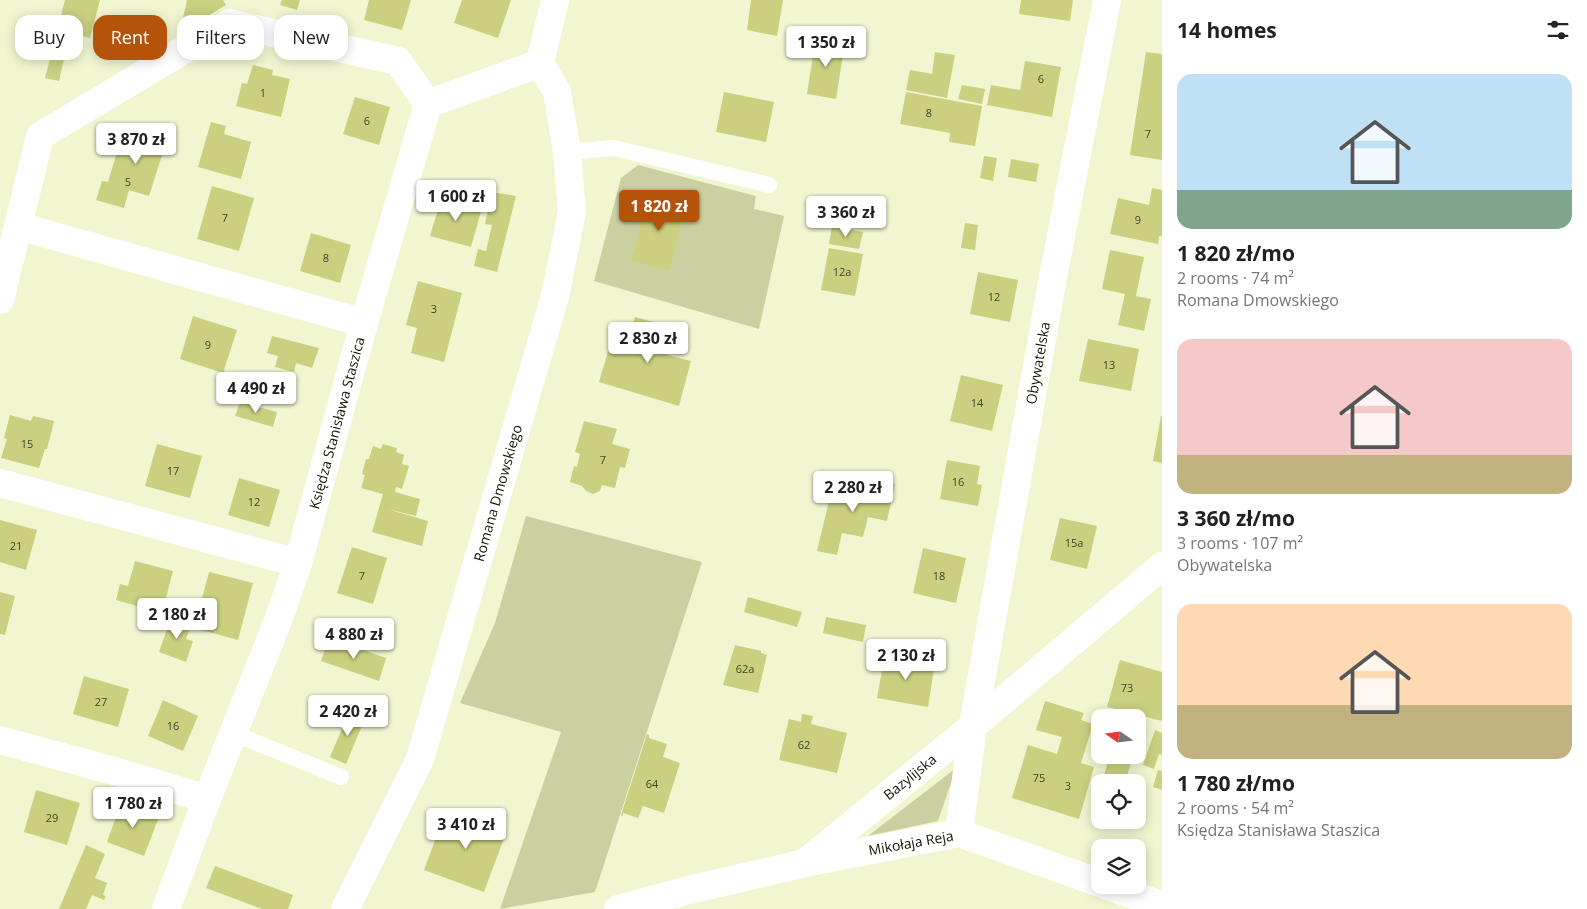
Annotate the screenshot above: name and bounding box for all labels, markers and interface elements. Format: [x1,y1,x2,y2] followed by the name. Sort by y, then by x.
[15,15,83,60] chip: Buy
[93,15,167,60] chip: Rent
[177,15,264,60] chip: Filters
[274,15,348,60] chip: New
[1177,16,1277,44] text: 14 homes
[1544,16,1572,44] icon: filters
[774,26,878,68] pin: 1 350 zł
[797,31,855,53] text: 1 350 zł
[1038,71,1044,86] house number: 6
[260,85,266,100] house number: 1
[926,105,932,120] house number: 8
[1330,107,1420,197] icon: home
[364,113,370,128] house number: 6
[84,122,188,165] pin: 3 870 zł
[1145,126,1151,141] house number: 7
[107,128,165,150] text: 3 870 zł
[125,174,131,189] house number: 5
[404,180,508,222] pin: 1 600 zł
[427,185,485,207] text: 1 600 zł
[607,190,711,232] pin: 1 820 zł
[630,195,688,217] text: 1 820 zł
[794,196,898,238] pin: 3 360 zł
[817,201,875,223] text: 3 360 zł
[222,210,228,225] house number: 7
[1135,212,1141,227] house number: 9
[1177,239,1295,267] text: 1 820 zł/mo
[323,250,329,265] house number: 8
[833,264,851,279] house number: 12a
[1177,267,1294,289] text: 2 rooms · 74 m²
[988,289,1000,304] house number: 12
[1177,289,1339,311] text: Romana Dmowskiego
[431,301,437,316] house number: 3
[1021,320,1054,406] street label: Obywatelska
[596,322,700,364] pin: 2 830 zł
[619,327,677,349] text: 2 830 zł
[304,335,369,511] street label: Księdza Stanisława Staszica
[205,337,211,352] house number: 9
[1103,357,1115,372] house number: 13
[204,372,308,414] pin: 4 490 zł
[1330,372,1420,462] icon: home
[227,377,285,399] text: 4 490 zł
[971,395,984,410] house number: 14
[469,422,526,564] street label: Romana Dmowskiego
[21,436,33,451] house number: 15
[600,452,606,467] house number: 7
[167,463,179,478] house number: 17
[801,470,905,513] pin: 2 280 zł
[952,474,964,489] house number: 16
[824,476,882,498] text: 2 280 zł
[248,494,260,509] house number: 12
[1177,504,1295,532] text: 3 360 zł/mo
[1177,532,1303,554] text: 3 rooms · 107 m²
[1065,535,1083,550] house number: 15a
[10,538,22,553] house number: 21
[1177,554,1272,576] text: Obywatelska
[359,568,365,583] house number: 7
[933,568,945,583] house number: 18
[125,598,229,640] pin: 2 180 zł
[148,603,206,625] text: 2 180 zł
[302,618,406,660] pin: 4 880 zł
[325,623,383,645] text: 4 880 zł
[1330,637,1420,727] icon: home
[854,638,958,681] pin: 2 130 zł
[877,644,935,666] text: 2 130 zł
[736,661,754,676] house number: 62a
[1121,680,1133,695] house number: 73
[95,694,107,709] house number: 27
[296,694,400,737] pin: 2 420 zł
[319,700,377,722] text: 2 420 zł
[1091,709,1146,764] north arrow
[1091,709,1146,894] map controls
[167,718,179,733] house number: 16
[798,737,810,752] house number: 62
[879,749,940,804] street label: Bazylijska
[1177,769,1295,797] text: 1 780 zł/mo
[1033,770,1045,785] house number: 75
[1091,774,1146,829] button: locate
[646,776,659,791] house number: 64
[1065,778,1071,793] house number: 3
[81,786,185,829] pin: 1 780 zł
[104,792,162,814] text: 1 780 zł
[1177,797,1294,819] text: 2 rooms · 54 m²
[414,808,518,850] pin: 3 410 zł
[46,810,58,825] house number: 29
[437,813,495,835] text: 3 410 zł
[1177,819,1380,841] text: Księdza Stanisława Staszica
[867,826,955,859] street label: Mikołaja Reja
[1091,839,1146,894] button: layers

